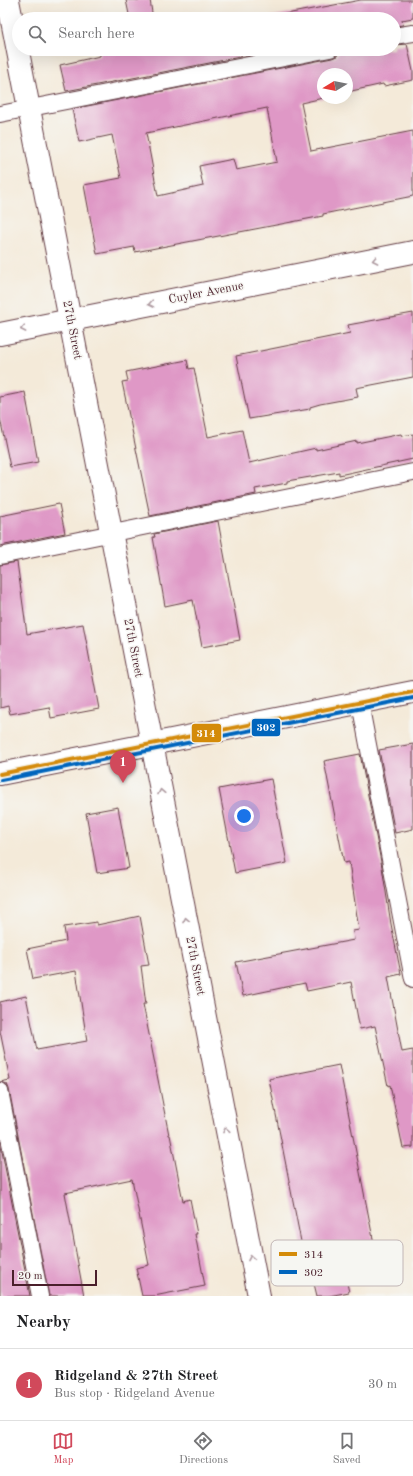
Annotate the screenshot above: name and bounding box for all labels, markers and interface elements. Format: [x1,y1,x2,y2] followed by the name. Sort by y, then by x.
[12,12,401,56] search box
[26,23,48,45] icon: search
[58,27,135,42] text: Search here
[317,68,353,104] north arrow
[372,255,378,264] one-way arrow
[168,280,245,306] street label: Cuyler Avenue
[60,299,84,361] street label: 27th Street
[148,299,154,308] one-way arrow
[20,324,27,333] one-way arrow
[121,617,145,679] street label: 27th Street
[251,718,281,737] line badge: 302
[191,723,222,743] line badge: 314
[256,723,276,734] text: 302
[196,729,216,740] text: 314
[110,750,136,783] pin: 1
[157,789,166,795] one-way arrow
[234,806,254,826] your location
[182,917,190,923] one-way arrow
[183,935,207,997] street label: 27th Street
[223,1127,231,1133] one-way arrow
[271,1240,403,1286] legend
[304,1250,323,1261] text: 314
[247,1255,256,1261] one-way arrow
[12,1268,97,1287] scale bar
[304,1268,323,1279] text: 302
[18,1271,43,1282] text: 20 m
[16,1314,71,1331] text: Nearby
[54,1369,218,1384] text: Ridgeland & 27th Street
[25,1378,33,1391] text: 1
[368,1378,397,1391] text: 30 m
[54,1387,215,1400] text: Bus stop · Ridgeland Avenue
[52,1430,74,1468] tab: Map
[179,1430,228,1468] tab: Directions
[333,1430,361,1468] tab: Saved

